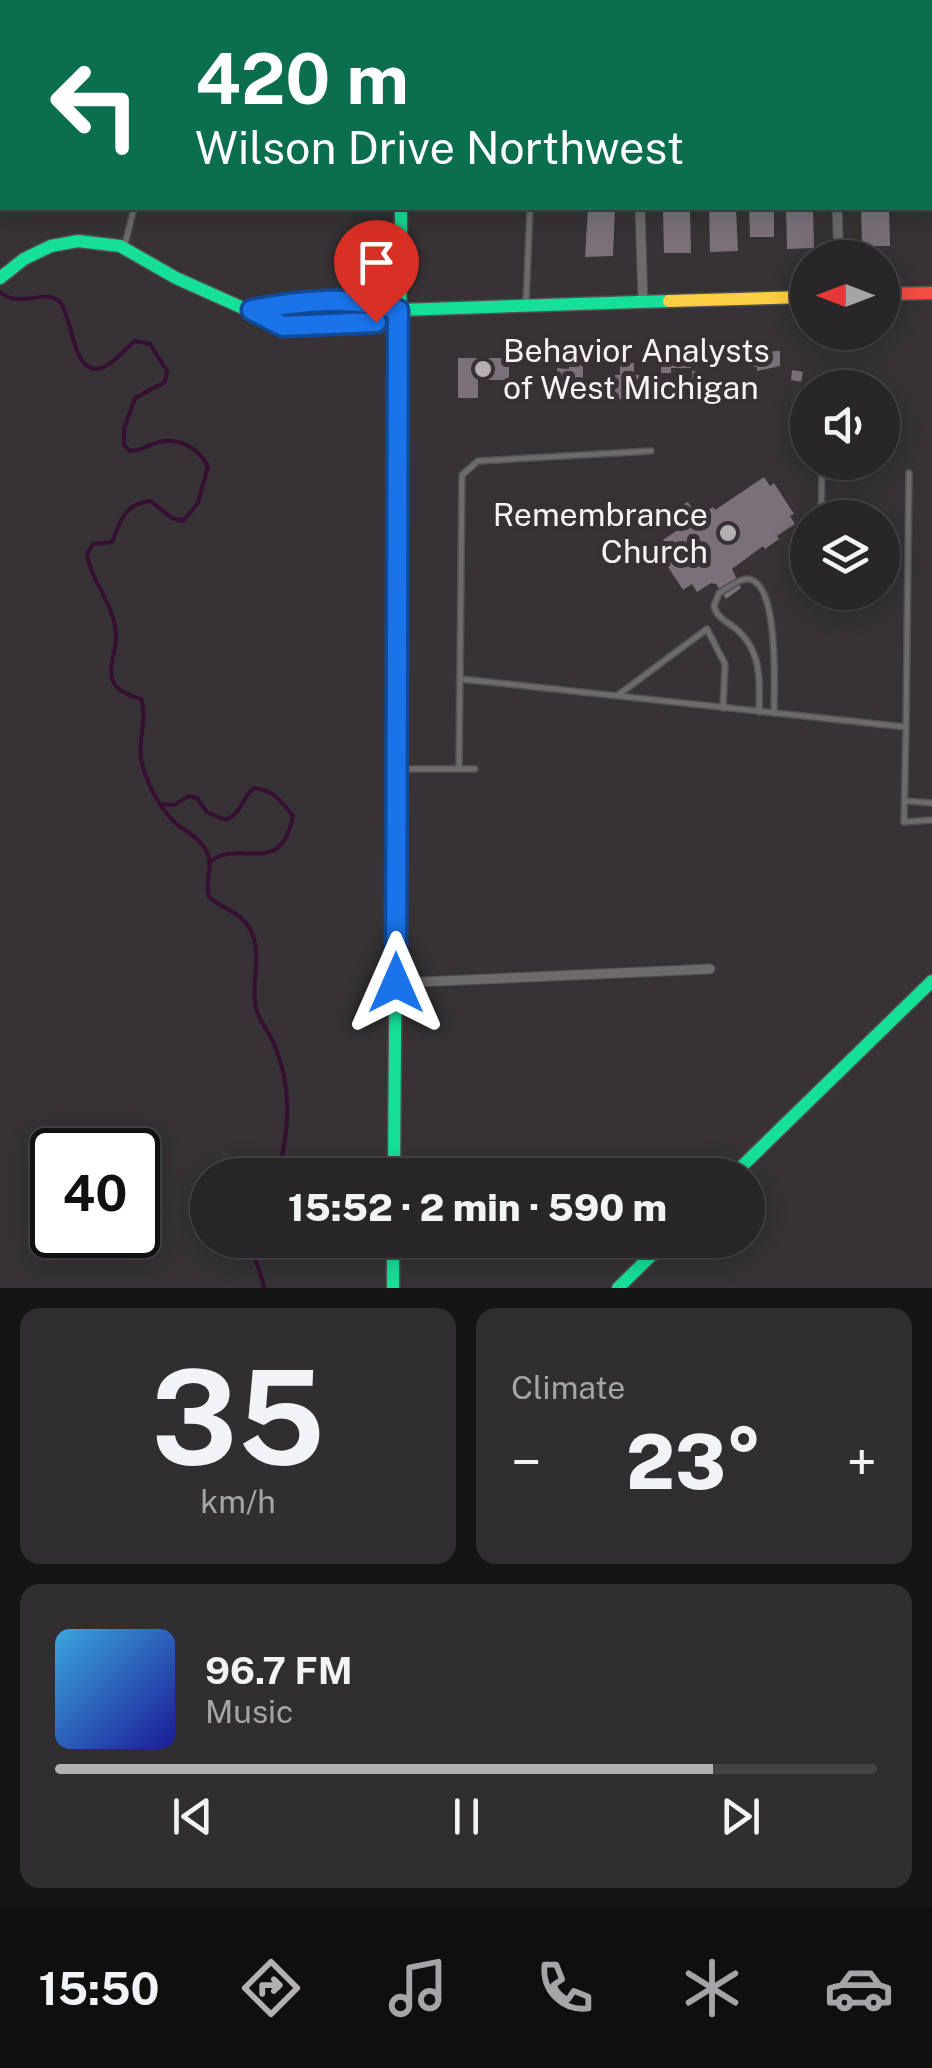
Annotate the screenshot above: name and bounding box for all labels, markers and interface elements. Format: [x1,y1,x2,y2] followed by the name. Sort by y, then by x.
[195,37,409,120] text: 420 m
[30,40,160,170] icon: left
[195,121,684,174] text: Wilson Drive Northwest
[334,220,419,323] pin
[349,235,404,290] icon: arrive
[790,240,900,350] north arrow
[790,240,900,610] map controls
[503,332,770,406] place label: Behavior Analysts of West Michigan
[472,358,494,380] marker: Behavior Analysts of West Michigan
[790,370,900,480] button: sound
[493,496,708,570] place label: Remembrance Church
[790,500,900,610] button: layers
[717,522,739,544] marker: Remembrance Church
[344,931,448,1035] position arrow
[30,1128,160,1258] speed limit sign: 40
[288,1185,667,1230] text: 15:52 · 2 min · 590 m
[151,1342,325,1494] text: 35
[511,1369,625,1406] text: Climate
[626,1418,762,1506] text: 23°
[511,1430,542,1494] text: −
[847,1430,877,1494] text: +
[200,1483,276,1520] text: km/h
[205,1648,353,1693] text: 96.7 FM
[205,1693,293,1730] text: Music
[165,1789,220,1844] icon: previous
[439,1789,494,1844] icon: pause
[713,1789,768,1844] icon: next
[236,1953,306,2023] icon: directions
[383,1953,453,2023] icon: music
[530,1953,600,2023] icon: phone
[677,1953,747,2023] icon: climate
[824,1953,894,2023] icon: car
[38,1962,160,2015] text: 15:50

